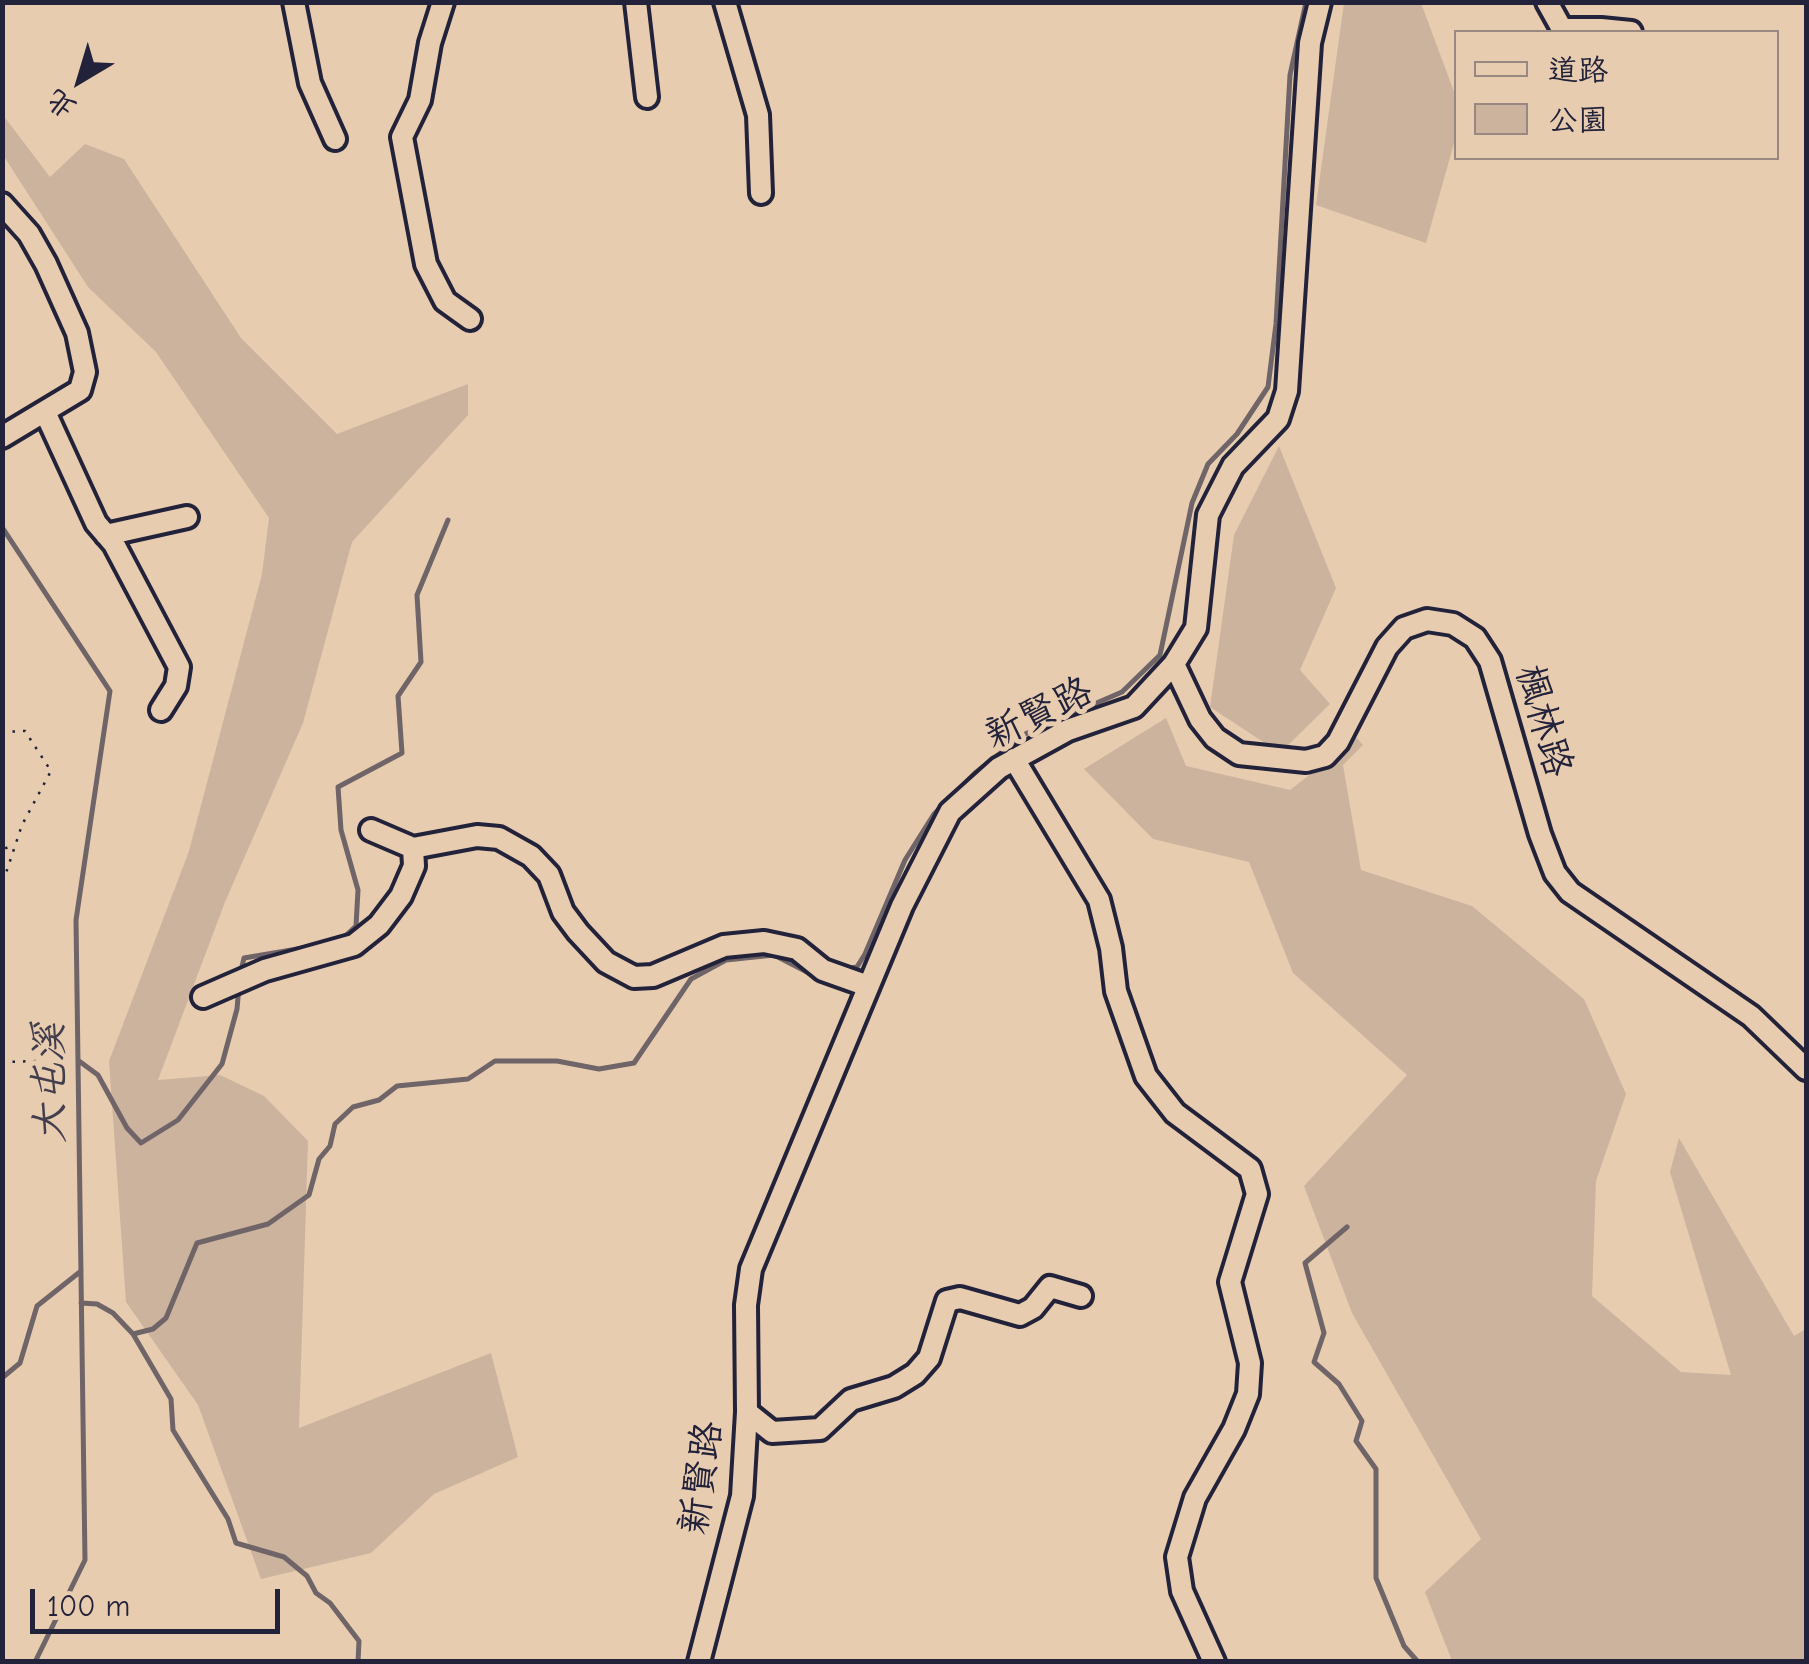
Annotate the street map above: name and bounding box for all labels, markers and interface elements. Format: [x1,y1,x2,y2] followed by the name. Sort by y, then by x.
[30,30,130,130] north arrow
[1454,30,1779,160] legend
[1548,53,1608,88] text: 道路
[41,82,82,125] text: 北
[1548,103,1608,138] text: 公園
[1505,660,1581,782] street label: 楓林路
[978,669,1100,759] street label: 新賢路
[26,1023,76,1143] water label: 大屯溪
[671,1418,733,1538] street label: 新賢路
[35,1569,285,1631] scale bar
[47,1589,130,1624] text: 100 m

